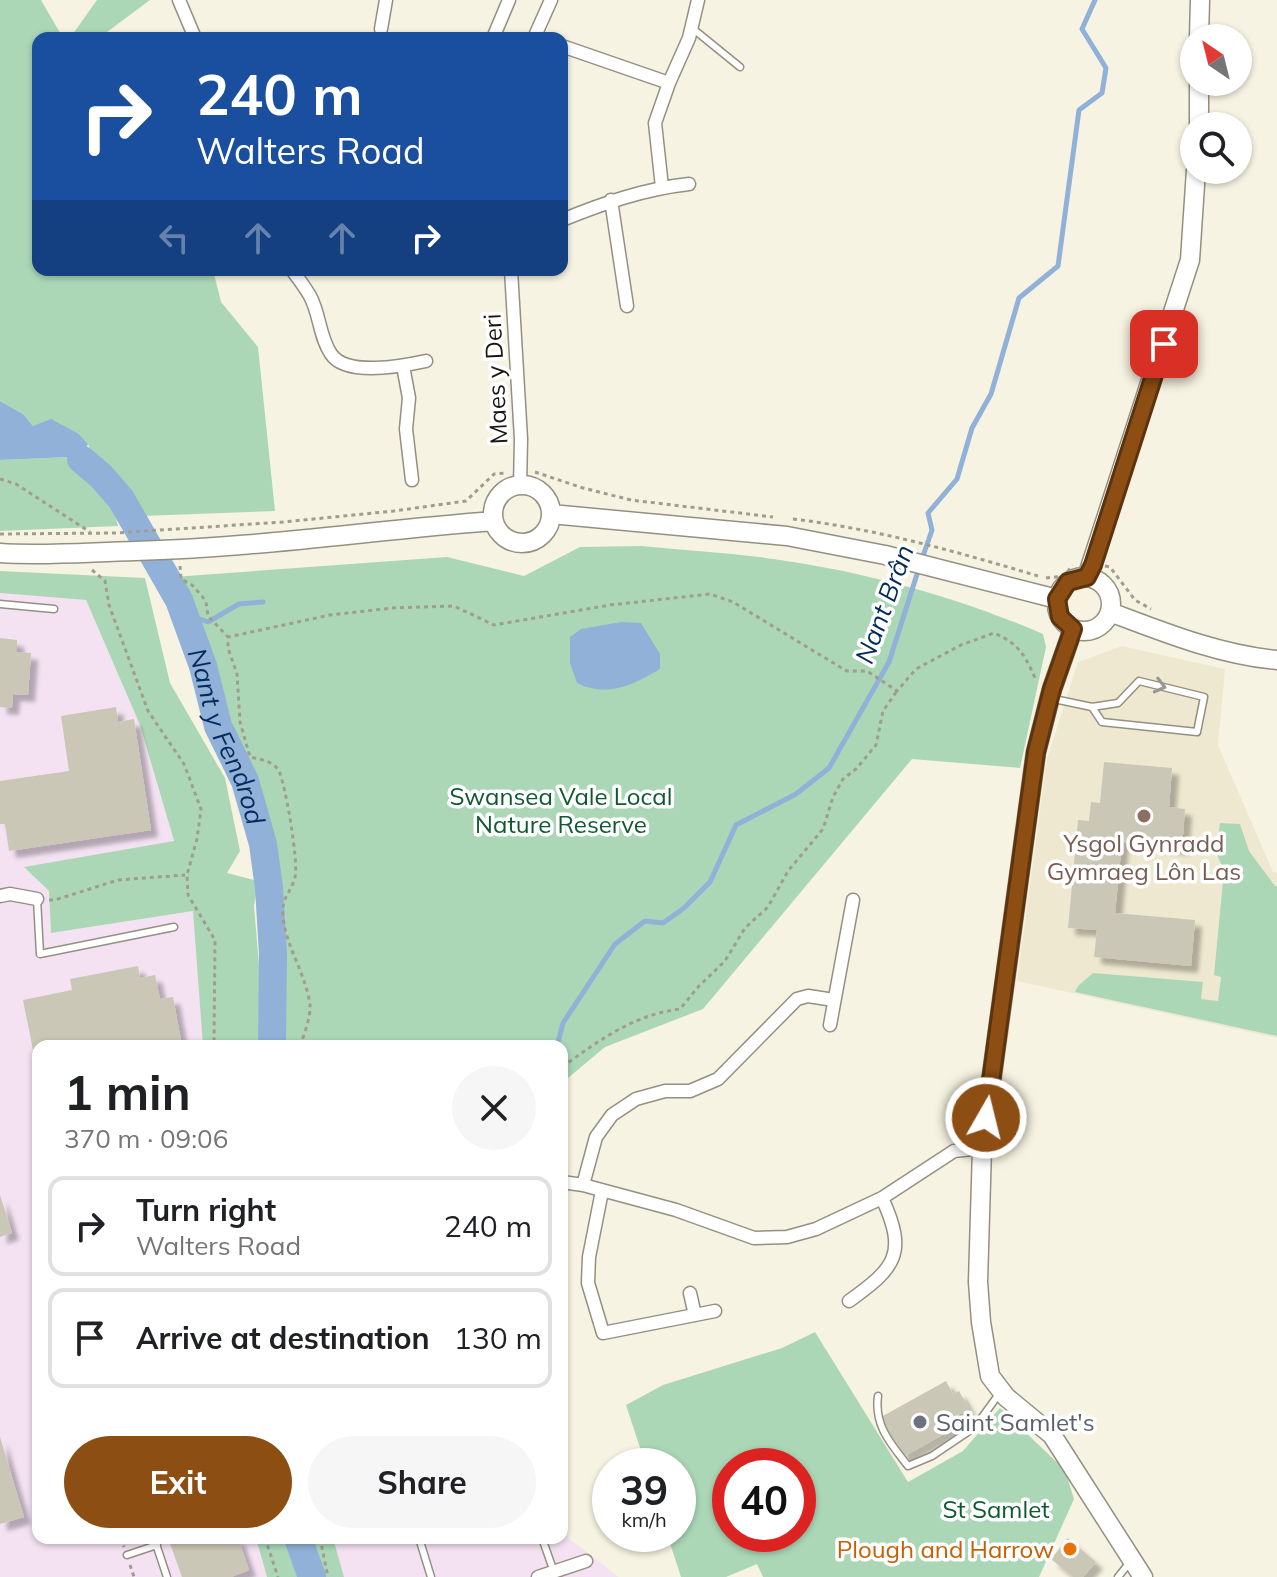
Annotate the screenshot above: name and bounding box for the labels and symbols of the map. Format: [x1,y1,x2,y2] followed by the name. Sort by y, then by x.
[1180,24,1252,96] north arrow
[1130,310,1198,378] pin
[477,313,513,445] street label: Maes y Deri
[847,540,921,668] water label: Nant Brân
[181,643,273,829] water label: Nant y Fendrod
[1153,677,1166,694] one-way arrow
[450,781,672,839] park label: Swansea Vale Local Nature Reserve
[1135,807,1153,825] marker: Ysgol Gynradd Gymraeg Lôn Las
[1047,828,1241,886] place label: Ysgol Gynradd Gymraeg Lôn Las
[944,1076,1028,1160] position arrow
[936,1407,1095,1437] place label: Saint Samlet's
[911,1413,929,1431] marker: Saint Samlet's
[712,1448,816,1552] speed limit sign: 40
[942,1494,1050,1524] park label: St Samlet
[837,1534,1054,1564] place label: Plough and Harrow
[1061,1540,1079,1558] marker: Plough and Harrow

